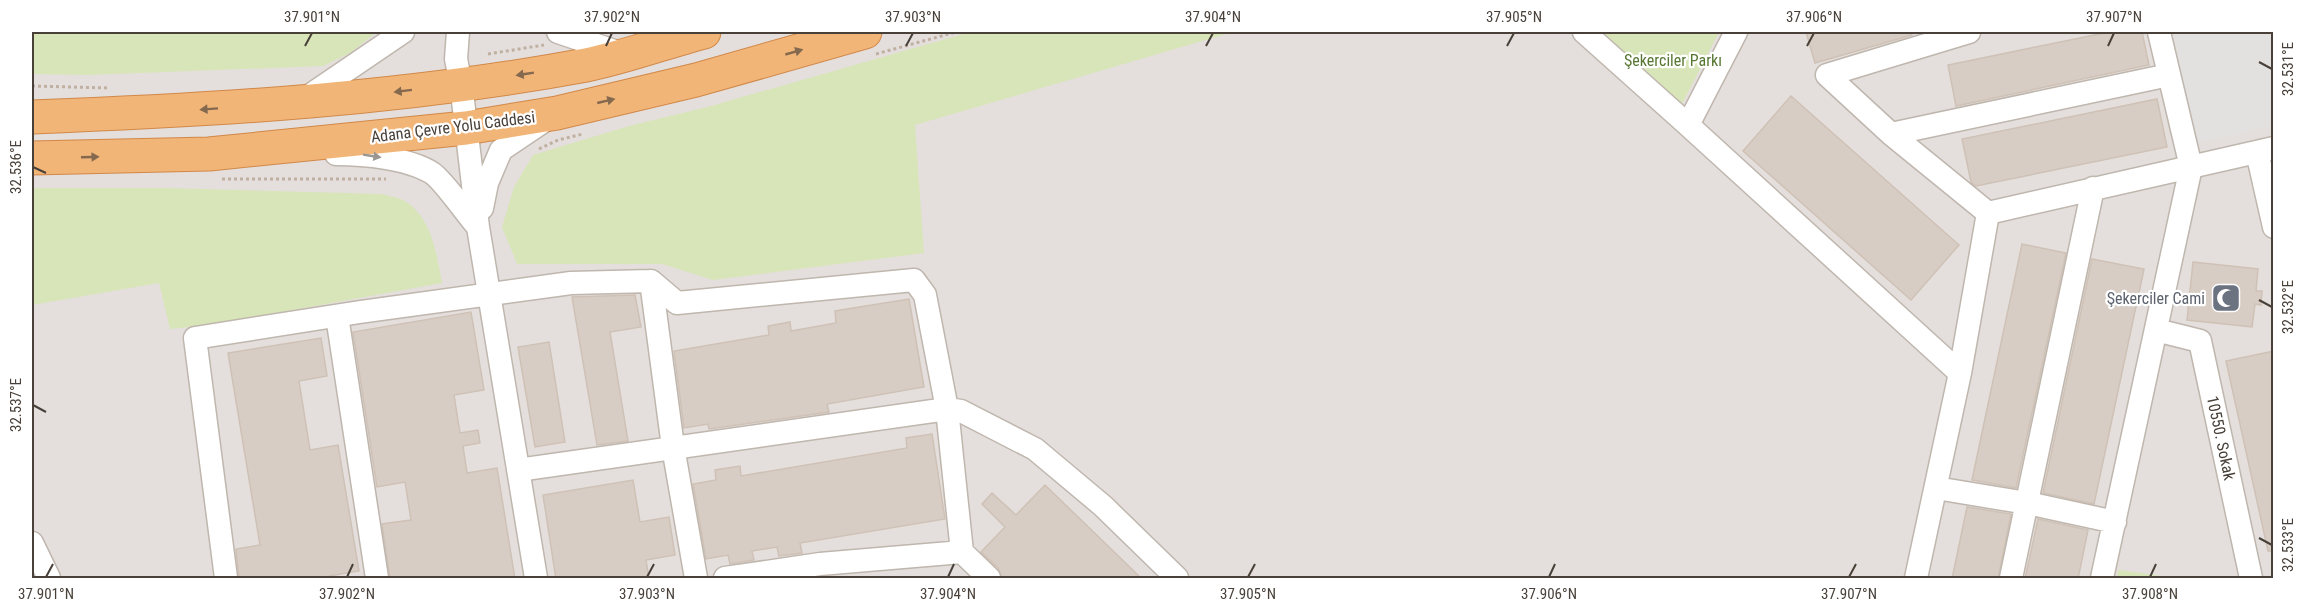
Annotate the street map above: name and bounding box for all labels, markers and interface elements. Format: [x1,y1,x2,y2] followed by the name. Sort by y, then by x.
[284,8,340,26] text: 37.901°N
[584,8,640,26] text: 37.902°N
[885,8,941,26] text: 37.903°N
[1185,8,1241,26] text: 37.904°N
[1486,8,1542,26] text: 37.905°N
[1786,8,1842,26] text: 37.906°N
[2086,8,2142,26] text: 37.907°N
[2279,42,2297,96] text: 32.531°E
[785,47,803,56] one-way arrow
[1624,51,1722,70] park label: Şekerciler Parkı
[515,70,534,79] one-way arrow
[393,86,412,96] one-way arrow
[596,96,615,106] one-way arrow
[199,104,218,114] one-way arrow
[370,108,536,146] street label: Adana Çevre Yolu Caddesi
[7,140,25,194] text: 32.536°E
[363,151,382,160] one-way arrow
[80,153,99,162] one-way arrow
[2279,280,2297,334] text: 32.532°E
[2210,282,2242,314] mosque icon: Şekerciler Cami
[2107,289,2205,308] place label: Şekerciler Cami
[7,378,25,432] text: 32.537°E
[2203,394,2239,483] street label: 10550. Sokak
[2279,518,2297,572] text: 32.533°E
[18,585,74,603] text: 37.901°N
[319,585,375,603] text: 37.902°N
[619,585,675,603] text: 37.903°N
[920,585,976,603] text: 37.904°N
[1220,585,1276,603] text: 37.905°N
[1521,585,1577,603] text: 37.906°N
[1821,585,1877,603] text: 37.907°N
[2122,585,2178,603] text: 37.908°N

